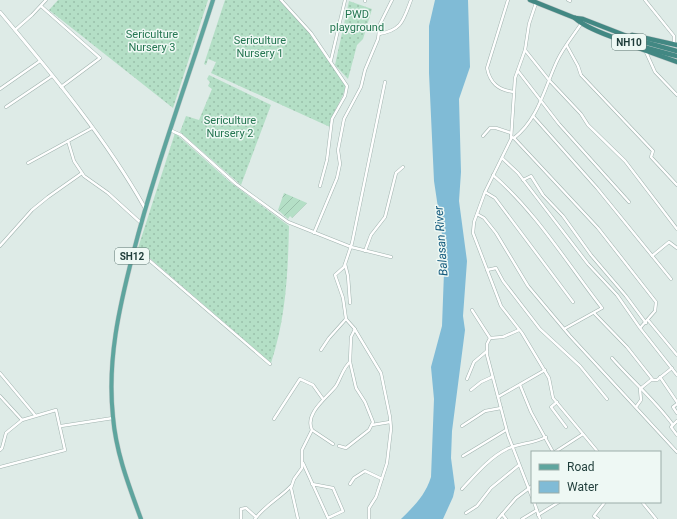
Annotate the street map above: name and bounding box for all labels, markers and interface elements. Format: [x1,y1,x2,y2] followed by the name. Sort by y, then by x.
[330,8,384,34] park label: PWD playground
[126,28,178,54] park label: Sericulture Nursery 3
[234,34,286,60] park label: Sericulture Nursery 1
[612,34,646,50] road number: NH10
[204,114,256,140] park label: Sericulture Nursery 2
[431,204,450,276] water label: Balasan River
[115,248,149,264] road number: SH12
[531,451,661,503] legend
[567,460,595,474] text: Road
[567,480,598,494] text: Water

